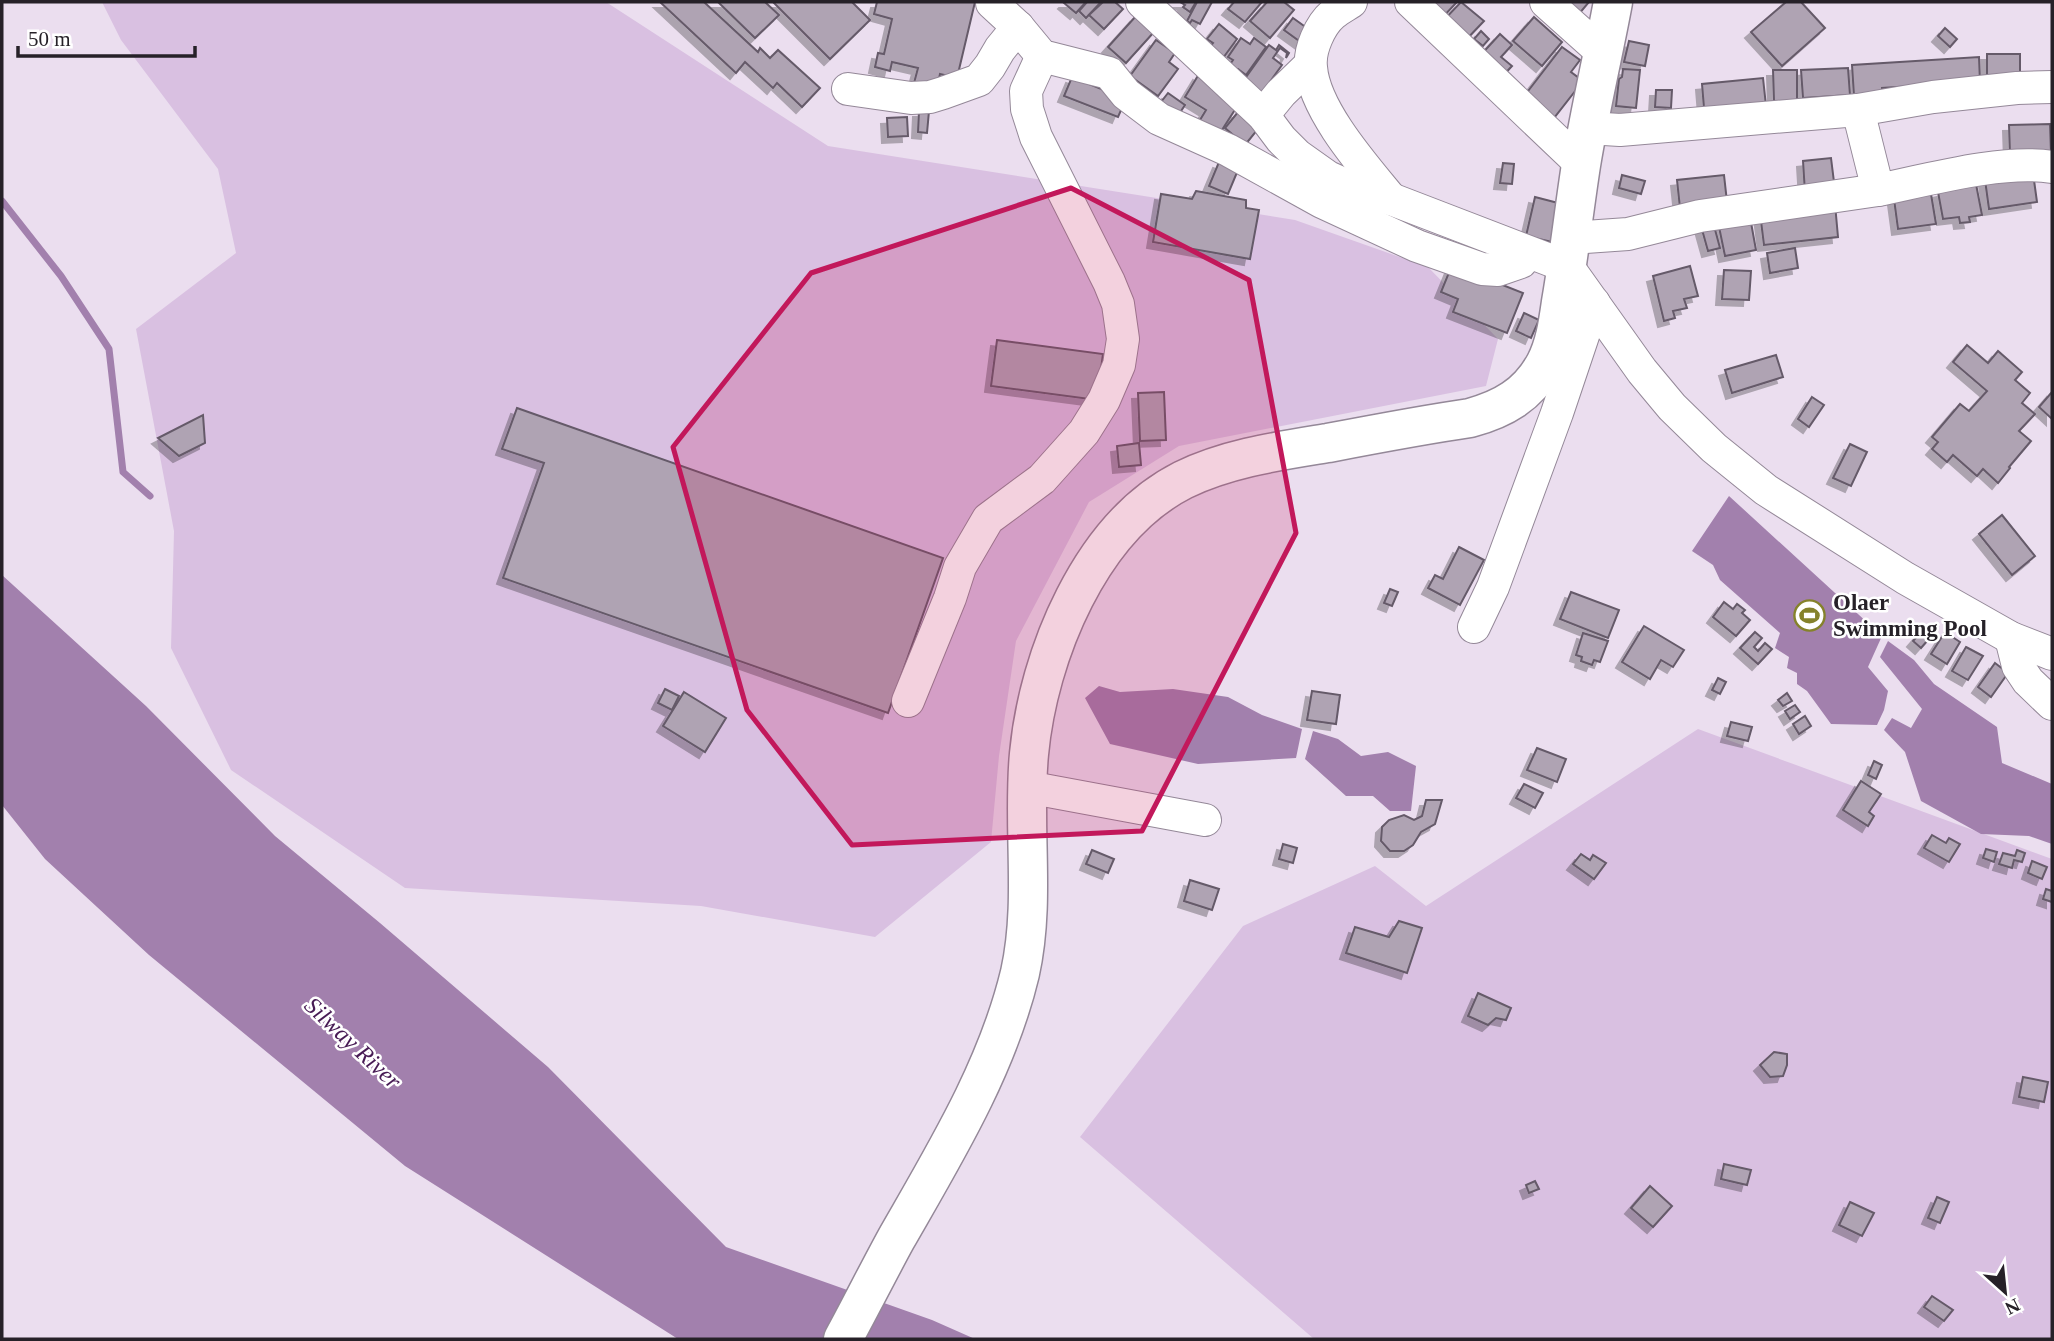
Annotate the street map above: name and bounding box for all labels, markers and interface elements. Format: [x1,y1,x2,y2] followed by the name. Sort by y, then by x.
[18,14,194,58] scale bar
[28,27,71,51] text: 50 m
[1833,590,1987,641] place label: Olaer Swimming Pool
[1793,598,1827,632] sports icon: Olaer Swimming Pool
[300,992,407,1095] water label: Silway River
[1970,1257,2040,1327] north arrow
[2001,1294,2023,1319] text: N

